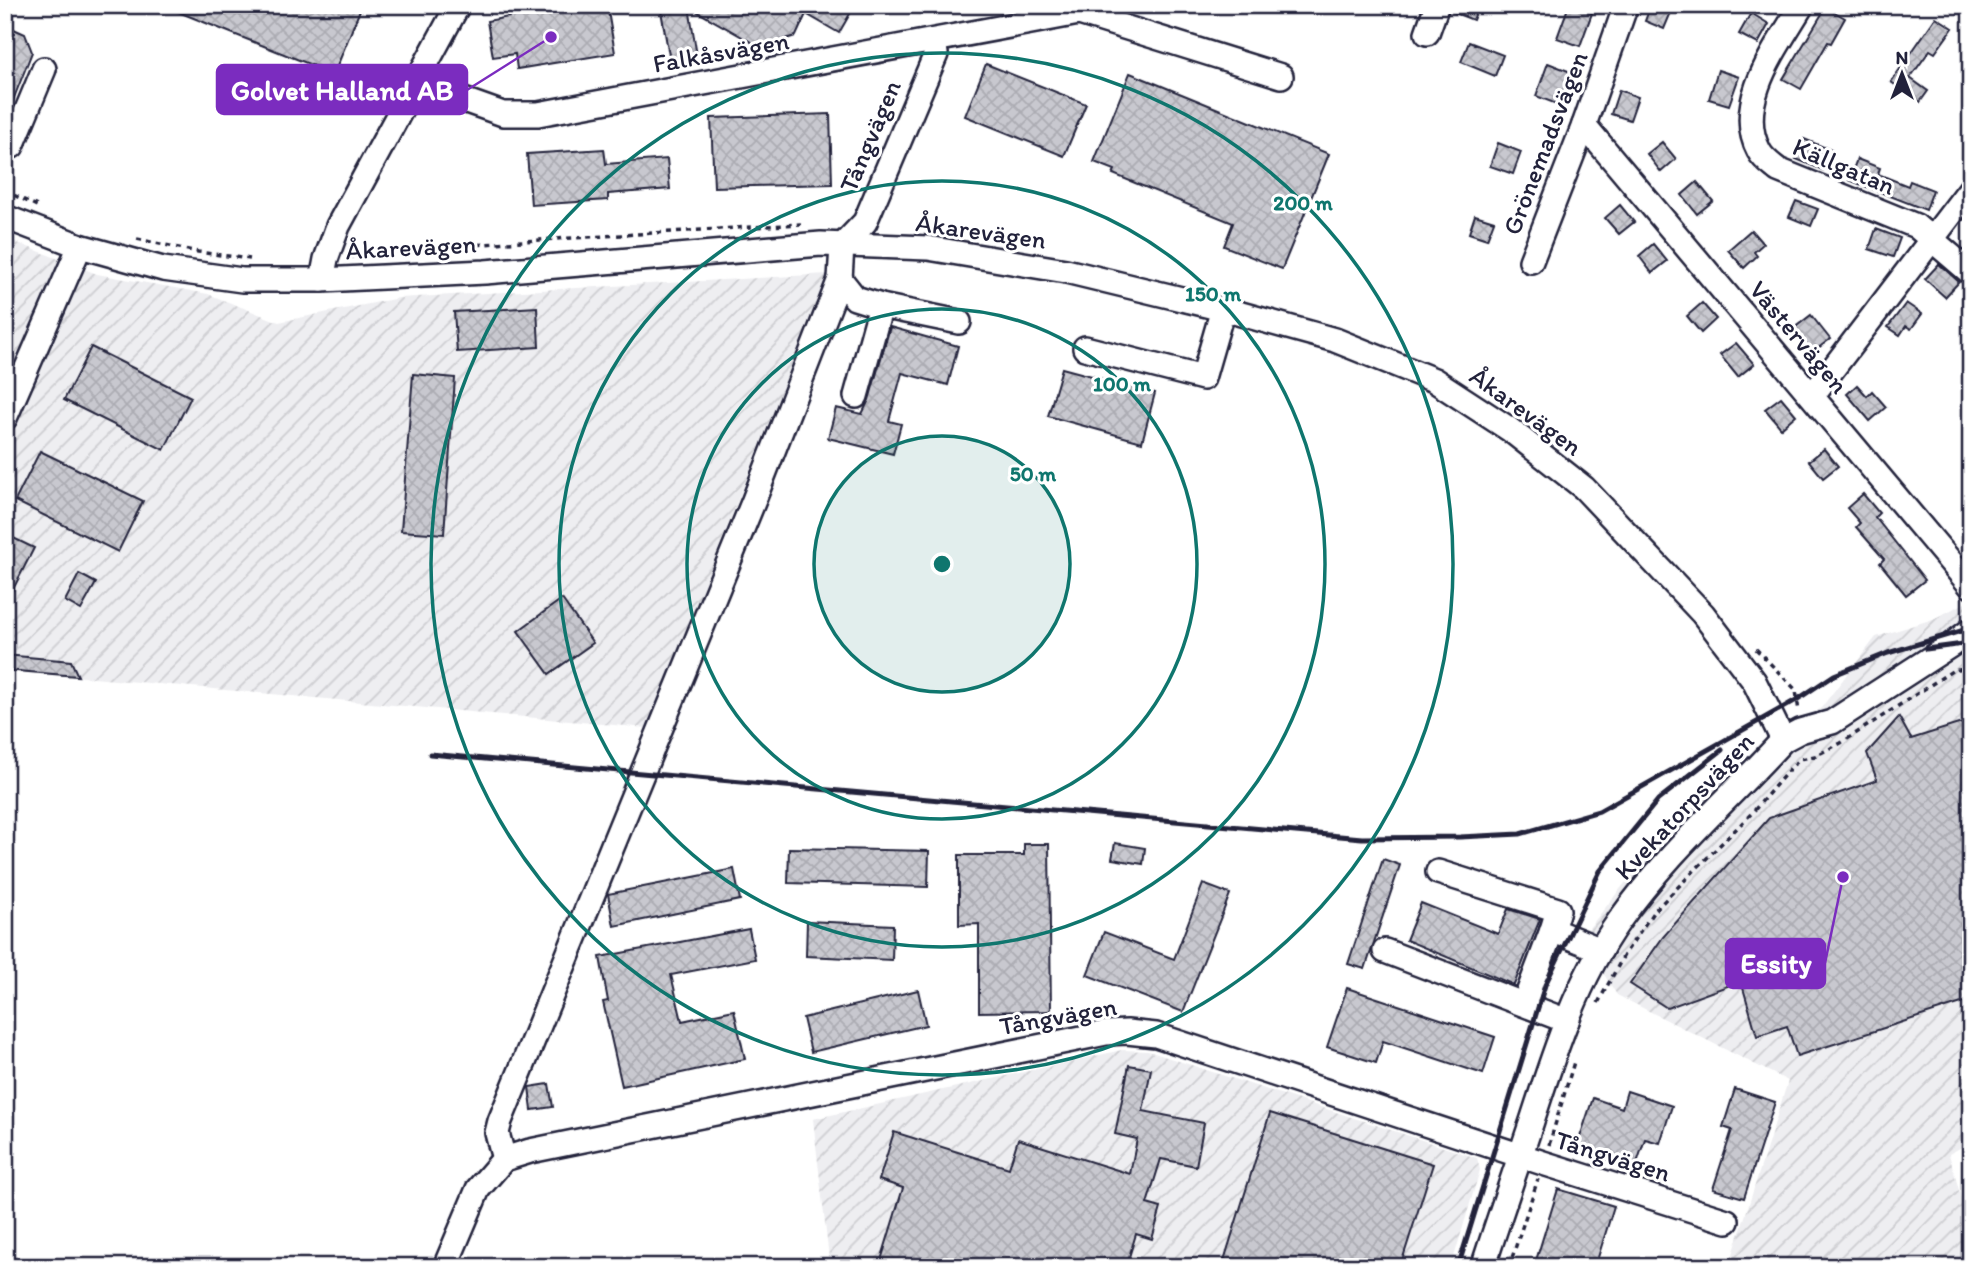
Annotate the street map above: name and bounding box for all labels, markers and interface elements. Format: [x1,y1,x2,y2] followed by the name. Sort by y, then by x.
[650,24,792,80] street label: Falkåsvägen
[1868,38,1938,108] north arrow
[1896,46,1908,69] text: N
[1495,47,1595,239] street label: Grönemadsvägen
[217,65,467,114] callout: Golvet Halland AB
[231,73,453,107] text: Golvet Halland AB
[832,75,908,197] street label: Tångvägen
[1788,130,1900,202] street label: Källgatan
[1273,190,1333,215] text: 200 m
[914,206,1048,256] street label: Åkarevägen
[345,228,477,266] street label: Åkarevägen
[1743,274,1856,400] street label: Västervägen
[1185,281,1241,306] text: 150 m
[1464,360,1589,463] street label: Åkarevägen
[1093,371,1151,396] text: 100 m
[1010,461,1057,486] text: 50 m
[930,552,954,576] centre of rings
[1607,725,1761,887] street label: Kvekatorpsvägen
[1726,939,1825,988] callout: Essity
[1740,946,1812,980] text: Essity
[997,990,1119,1042] street label: Tångvägen
[1552,1123,1675,1189] street label: Tångvägen

